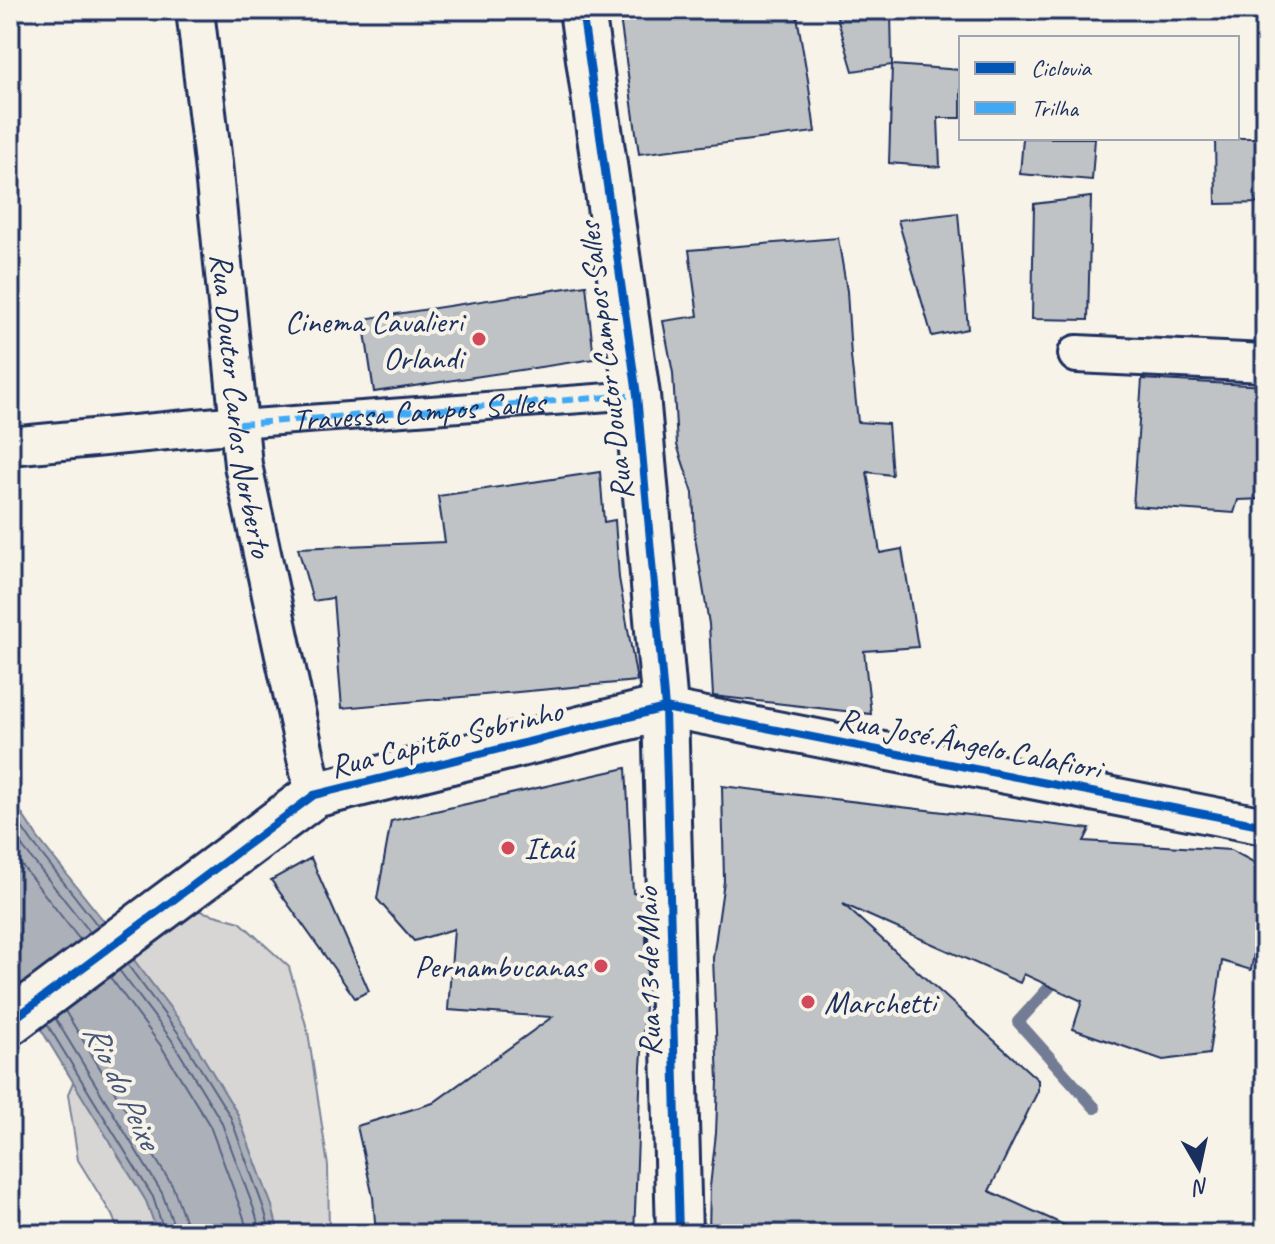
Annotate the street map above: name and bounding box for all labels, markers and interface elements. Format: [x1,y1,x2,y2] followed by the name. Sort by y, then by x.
[959,36,1239,140] legend
[1031,53,1092,83] text: Ciclovia
[1031,93,1079,123] text: Trilha
[568,217,643,502] street label: Rua Doutor Campos Salles
[201,251,283,563] street label: Rua Doutor Carlos Norberto
[285,301,467,379] place label: Cinema Cavalieri Orlandi
[470,330,488,348] marker: Cinema Cavalieri Orlandi
[291,382,549,441] street label: Travessa Campos Salles
[326,689,568,787] street label: Rua Capitão Sobrinho
[835,698,1109,790] street label: Rua José Ângelo Calafiori
[524,828,577,869] place label: Itaú
[499,839,517,857] marker: Itaú
[626,885,670,1057] street label: Rua 13 de Maio
[415,946,588,987] place label: Pernambucanas
[592,957,610,975] marker: Pernambucanas
[824,982,940,1023] place label: Marchetti
[799,993,817,1011] marker: Marchetti
[74,1016,173,1159] water label: Rio do Peixe
[1159,1128,1239,1208] north arrow
[1190,1172,1211,1202] text: N

